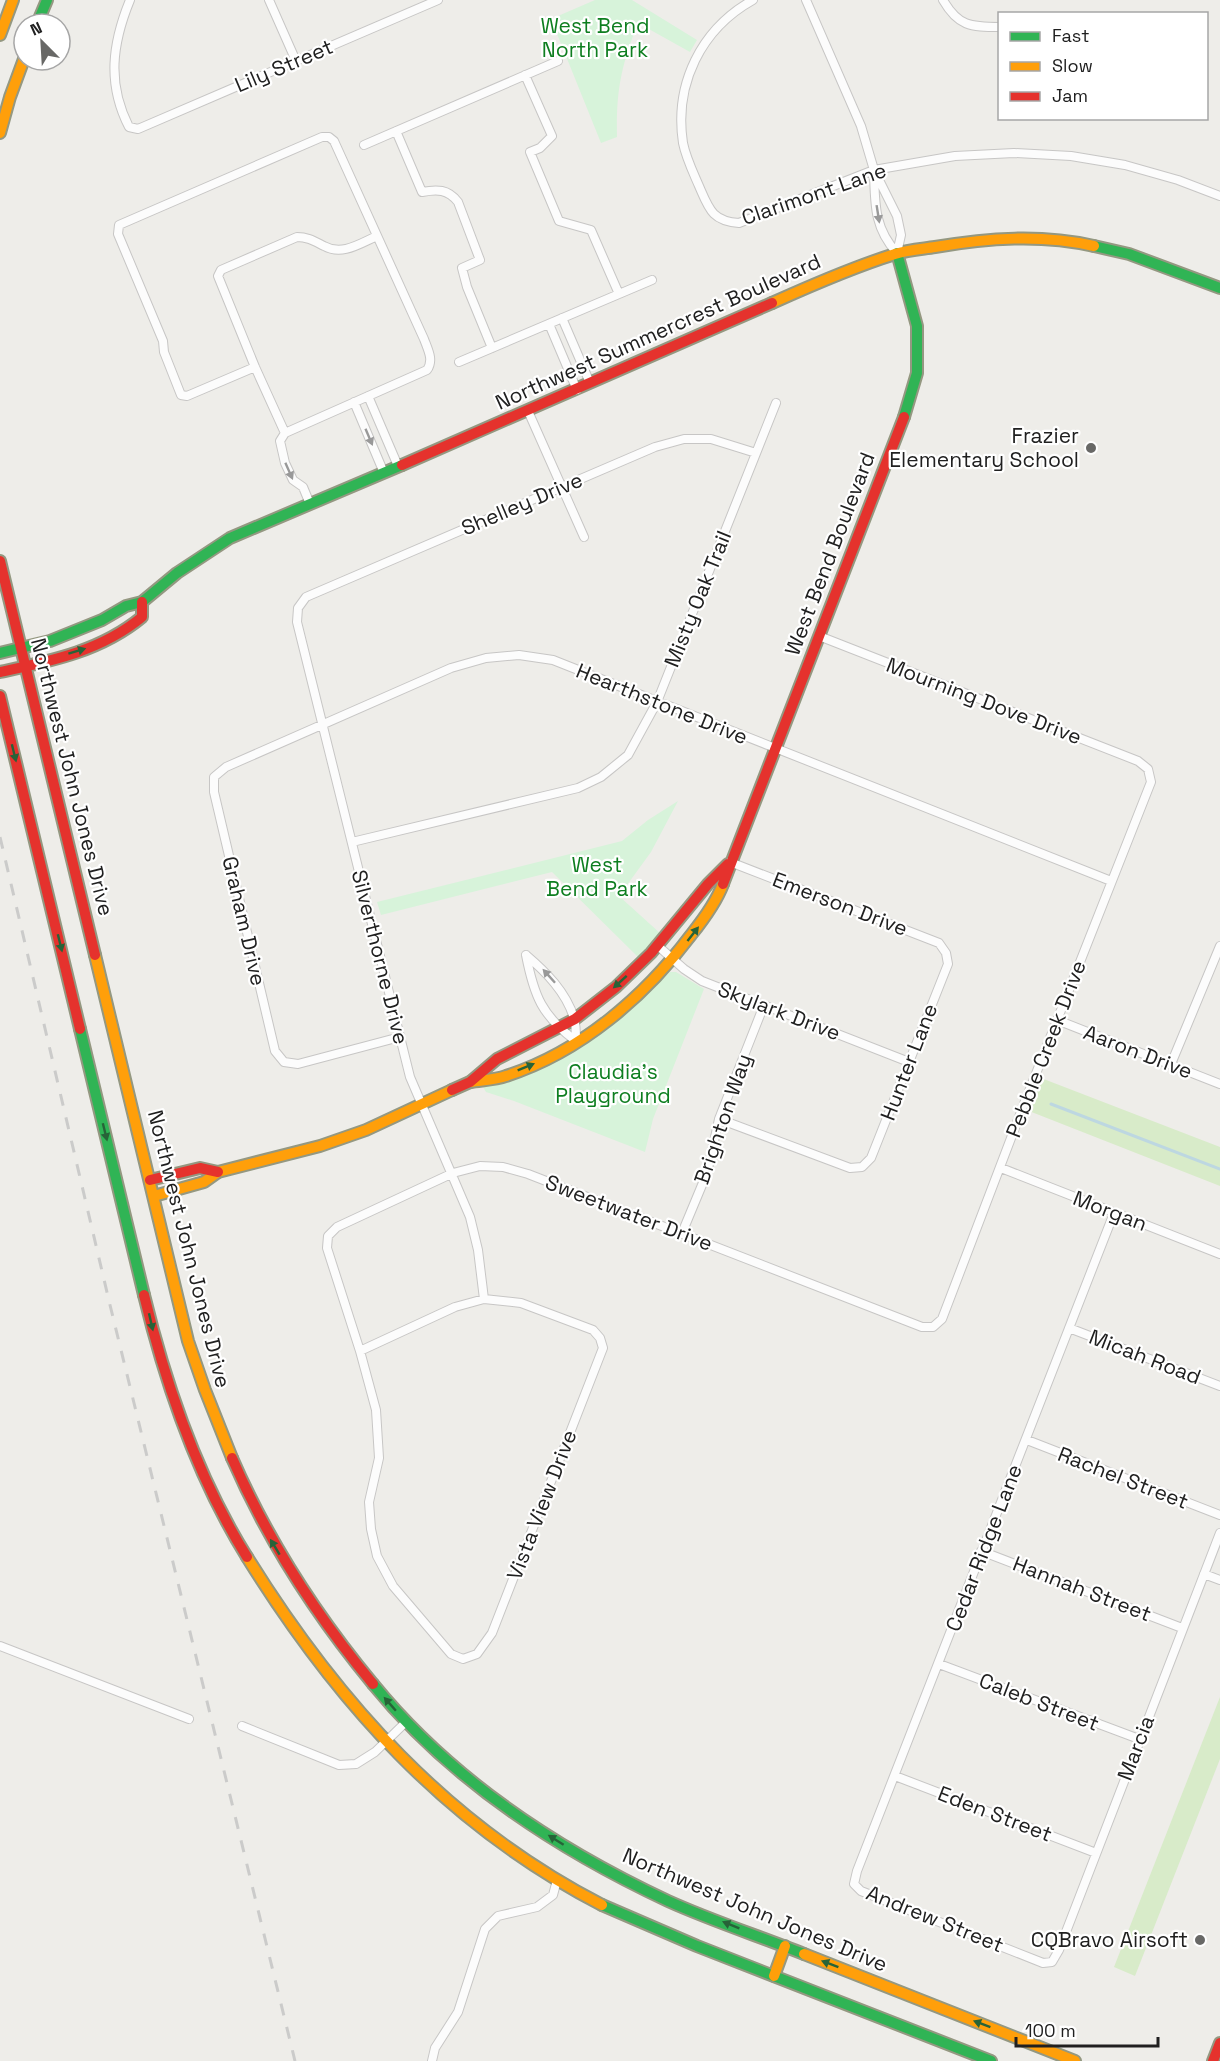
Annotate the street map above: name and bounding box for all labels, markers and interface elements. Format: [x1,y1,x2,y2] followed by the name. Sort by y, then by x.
[12,12,72,72] north arrow
[540,12,650,63] park label: West Bend North Park
[998,12,1208,120] legend
[27,17,45,41] text: N
[1052,24,1089,47] text: Fast
[231,33,337,98] street label: Lily Street
[1052,54,1093,77] text: Slow
[1052,84,1088,107] text: Jam
[738,156,890,231] street label: Clarimont Lane
[873,205,882,224] one-way arrow
[491,247,825,416] street label: Northwest Summercrest Boulevard
[889,422,1079,473] place label: Frazier Elementary School
[365,429,374,446] one-way arrow
[1084,441,1098,455] marker: Frazier Elementary School
[778,448,881,659] street label: West Bend Boulevard
[284,462,294,480] one-way arrow
[457,466,587,541] street label: Shelley Drive
[658,527,737,671] street label: Misty Oak Trail
[25,635,120,919] street label: Northwest John Jones Drive
[68,646,86,656] one-way arrow
[883,651,1086,750] street label: Mourning Dove Drive
[572,657,752,750] street label: Hearthstone Drive
[9,744,19,762] one-way arrow
[546,851,648,902] park label: West Bend Park
[216,853,273,988] street label: Graham Drive
[769,865,912,942] street label: Emerson Drive
[346,867,415,1047] street label: Silverthorne Drive
[686,926,698,941] one-way arrow
[55,934,65,952] one-way arrow
[999,956,1092,1141] street label: Pebble Creek Drive
[542,969,556,984] one-way arrow
[613,975,628,989] one-way arrow
[714,975,844,1046] street label: Skylark Drive
[874,1000,943,1124] street label: Hunter Lane
[1080,1018,1196,1085] street label: Aaron Drive
[688,1050,757,1188] street label: Brighton Way
[555,1058,671,1109] park label: Claudia's Playground
[517,1062,535,1071] one-way arrow
[142,1107,237,1391] street label: Northwest John Jones Drive
[101,1123,111,1142] one-way arrow
[542,1168,717,1257] street label: Sweetwater Drive
[1069,1184,1151,1237] street label: Morgan
[146,1313,156,1331] one-way arrow
[1085,1323,1205,1390] street label: Micah Road
[500,1426,583,1584] street label: Vista View Drive
[1054,1440,1192,1515] street label: Rachel Street
[939,1460,1028,1635] street label: Cedar Ridge Lane
[269,1539,280,1555] one-way arrow
[1009,1550,1155,1627] street label: Hannah Street
[975,1666,1103,1737] street label: Caleb Street
[383,1696,397,1711] one-way arrow
[1111,1711,1160,1784] street label: Marcia
[934,1779,1056,1848] street label: Eden Street
[548,1834,564,1845] one-way arrow
[619,1841,892,1978] street label: Northwest John Jones Drive
[863,1879,1008,1958] street label: Andrew Street
[722,1920,740,1929] one-way arrow
[1031,1926,1188,1953] place label: CQBravo Airsoft
[1193,1933,1207,1947] marker: CQBravo Airsoft
[821,1959,839,1969] one-way arrow
[1016,2010,1158,2048] scale bar
[973,2019,991,2028] one-way arrow
[1025,2019,1076,2042] text: 100 m

